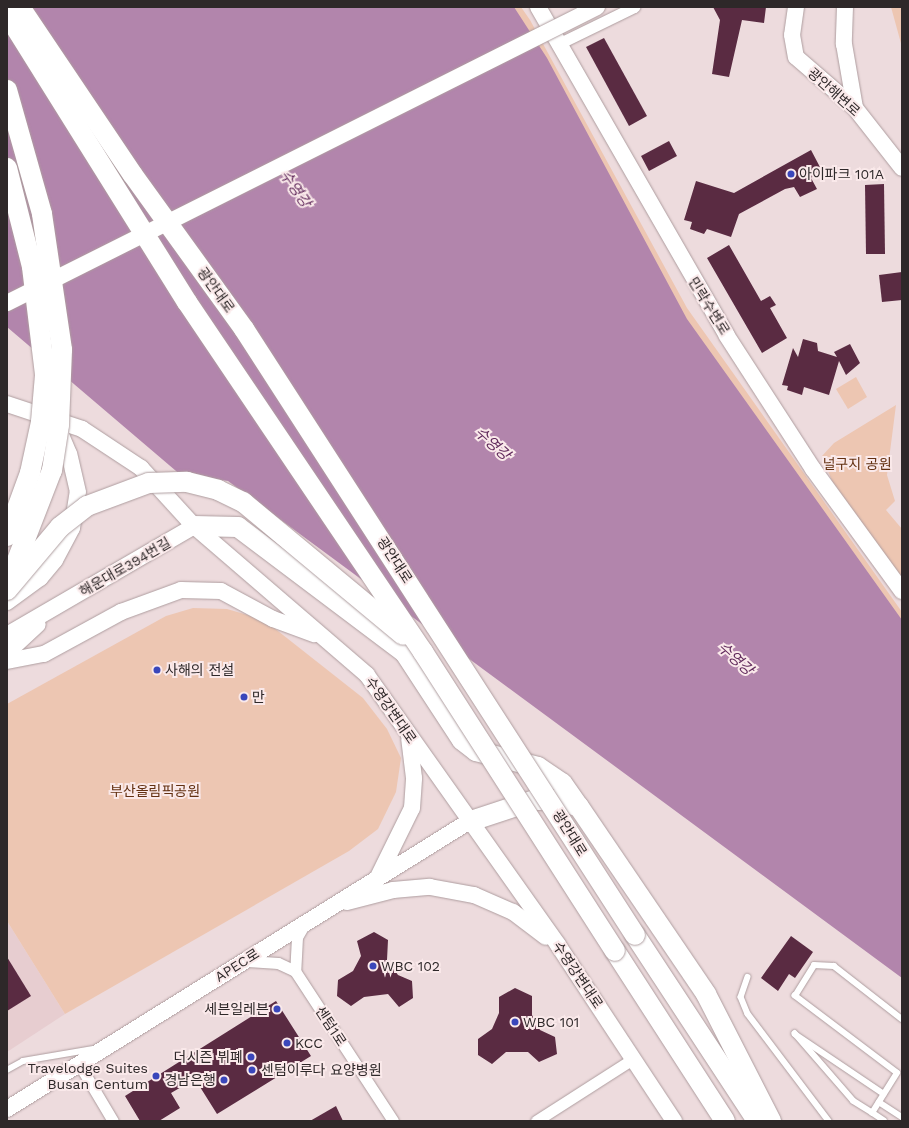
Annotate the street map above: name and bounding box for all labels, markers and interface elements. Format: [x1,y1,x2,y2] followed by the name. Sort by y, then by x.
[804,64,864,120] street label: 광안해변로
[799,166,884,182] place label: 아이파크 101A
[276,167,314,211] water label: 수영강
[786,169,796,179] marker: 아이파크 101A
[194,264,238,316] street label: 광안대로
[685,274,733,338] street label: 민락수변로
[471,423,513,465] water label: 수영강
[822,456,892,472] park label: 널구지 공원
[76,534,174,600] street label: 해운대로394번길
[374,534,416,586] street label: 광안대로
[714,638,756,680] water label: 수영강
[165,662,234,678] place label: 사해의 전설
[152,665,162,675] marker: 사해의 전설
[362,674,420,746] street label: 수영강변대로
[252,689,265,705] place label: 만
[239,692,249,702] marker: 만
[110,783,200,799] park label: 부산올림픽공원
[549,807,591,859] street label: 광안대로
[549,938,607,1012] street label: 수영강변대로
[212,945,262,985] street label: APEC로
[381,958,440,974] place label: WBC 102
[368,961,378,971] marker: WBC 102
[205,1001,269,1017] place label: 세븐일레븐
[312,1003,350,1049] street label: 센텀1로
[272,1004,282,1014] marker: 세븐일레븐
[523,1014,580,1030] place label: WBC 101
[510,1017,520,1027] marker: WBC 101
[295,1035,323,1051] place label: KCC
[282,1038,292,1048] marker: KCC
[174,1049,243,1065] place label: 더시즌 뷔폐
[246,1052,256,1062] marker: 더시즌 뷔폐
[28,1060,148,1092] place label: Travelodge Suites Busan Centum
[261,1062,382,1078] place label: 센텀이루다 요양병원
[246,1064,258,1076] marker: 센텀이루다 요양병원
[151,1071,161,1081] marker: Travelodge Suites Busan Centum
[164,1072,216,1088] place label: 경남은행
[219,1075,229,1085] marker: 경남은행

